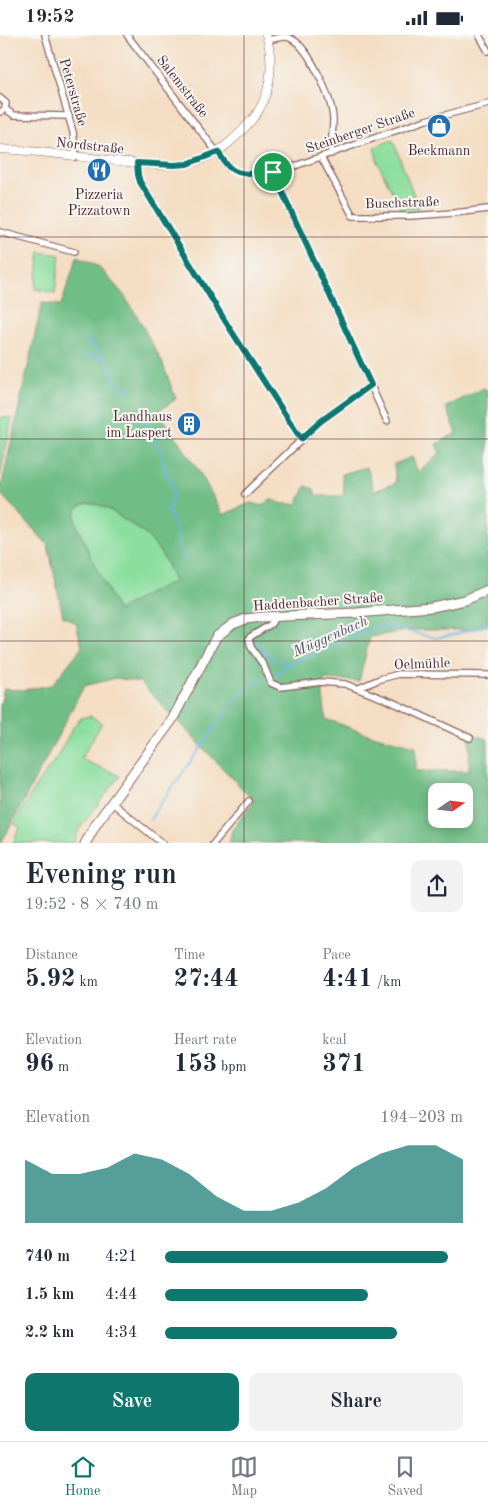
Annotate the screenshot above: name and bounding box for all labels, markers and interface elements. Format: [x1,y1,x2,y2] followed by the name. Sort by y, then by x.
[25,8,74,27] text: 19:52
[154,53,211,120] street label: Salemstraße
[57,57,89,128] street label: Peterstraße
[304,106,417,156] street label: Steinberger Straße
[426,113,452,139] shop icon: Beckmann
[55,135,125,157] street label: Nordstraße
[408,144,471,158] place label: Beckmann
[252,151,294,193] pin
[86,157,112,183] restaurant icon: Pizzeria Pizzatown
[259,158,287,186] icon: arrive
[68,188,131,218] place label: Pizzeria Pizzatown
[365,195,439,211] street label: Buschstraße
[106,410,172,440] place label: Landhaus im Laspert
[176,411,202,437] building icon: Landhaus im Laspert
[252,590,384,614] street label: Haddenbacher Straße
[290,614,371,661] water label: Müggenbach
[394,656,450,672] street label: Oelmühle
[428,783,472,827] north arrow
[428,783,473,828] map controls
[411,860,463,912] button: share
[25,862,177,890] text: Evening run
[25,897,158,913] text: 19:52 · 8 × 740 m
[25,948,78,962] text: Distance
[174,948,205,962] text: Time
[322,948,351,962] text: Pace
[25,967,76,992] text: 5.92
[174,967,239,992] text: 27:44
[322,967,373,992] text: 4:41
[76,975,98,989] text: km
[373,975,401,989] text: /km
[25,1033,82,1047] text: Elevation
[174,1033,237,1047] text: Heart rate
[322,1033,346,1047] text: kcal
[25,1052,54,1077] text: 96
[174,1052,217,1077] text: 153
[322,1052,366,1077] text: 371
[54,1060,69,1074] text: m
[217,1060,247,1074] text: bpm
[25,1110,90,1126] text: Elevation
[380,1110,463,1126] text: 194–203 m
[25,1249,70,1265] text: 740 m
[105,1249,137,1265] text: 4:21
[25,1287,74,1303] text: 1.5 km
[105,1287,137,1303] text: 4:44
[25,1325,74,1341] text: 2.2 km
[105,1325,137,1341] text: 4:34
[25,1373,239,1431] button: Save
[249,1373,463,1431] button: Share
[65,1453,100,1500] tab: Home
[230,1453,258,1500] tab: Map
[388,1453,423,1500] tab: Saved

